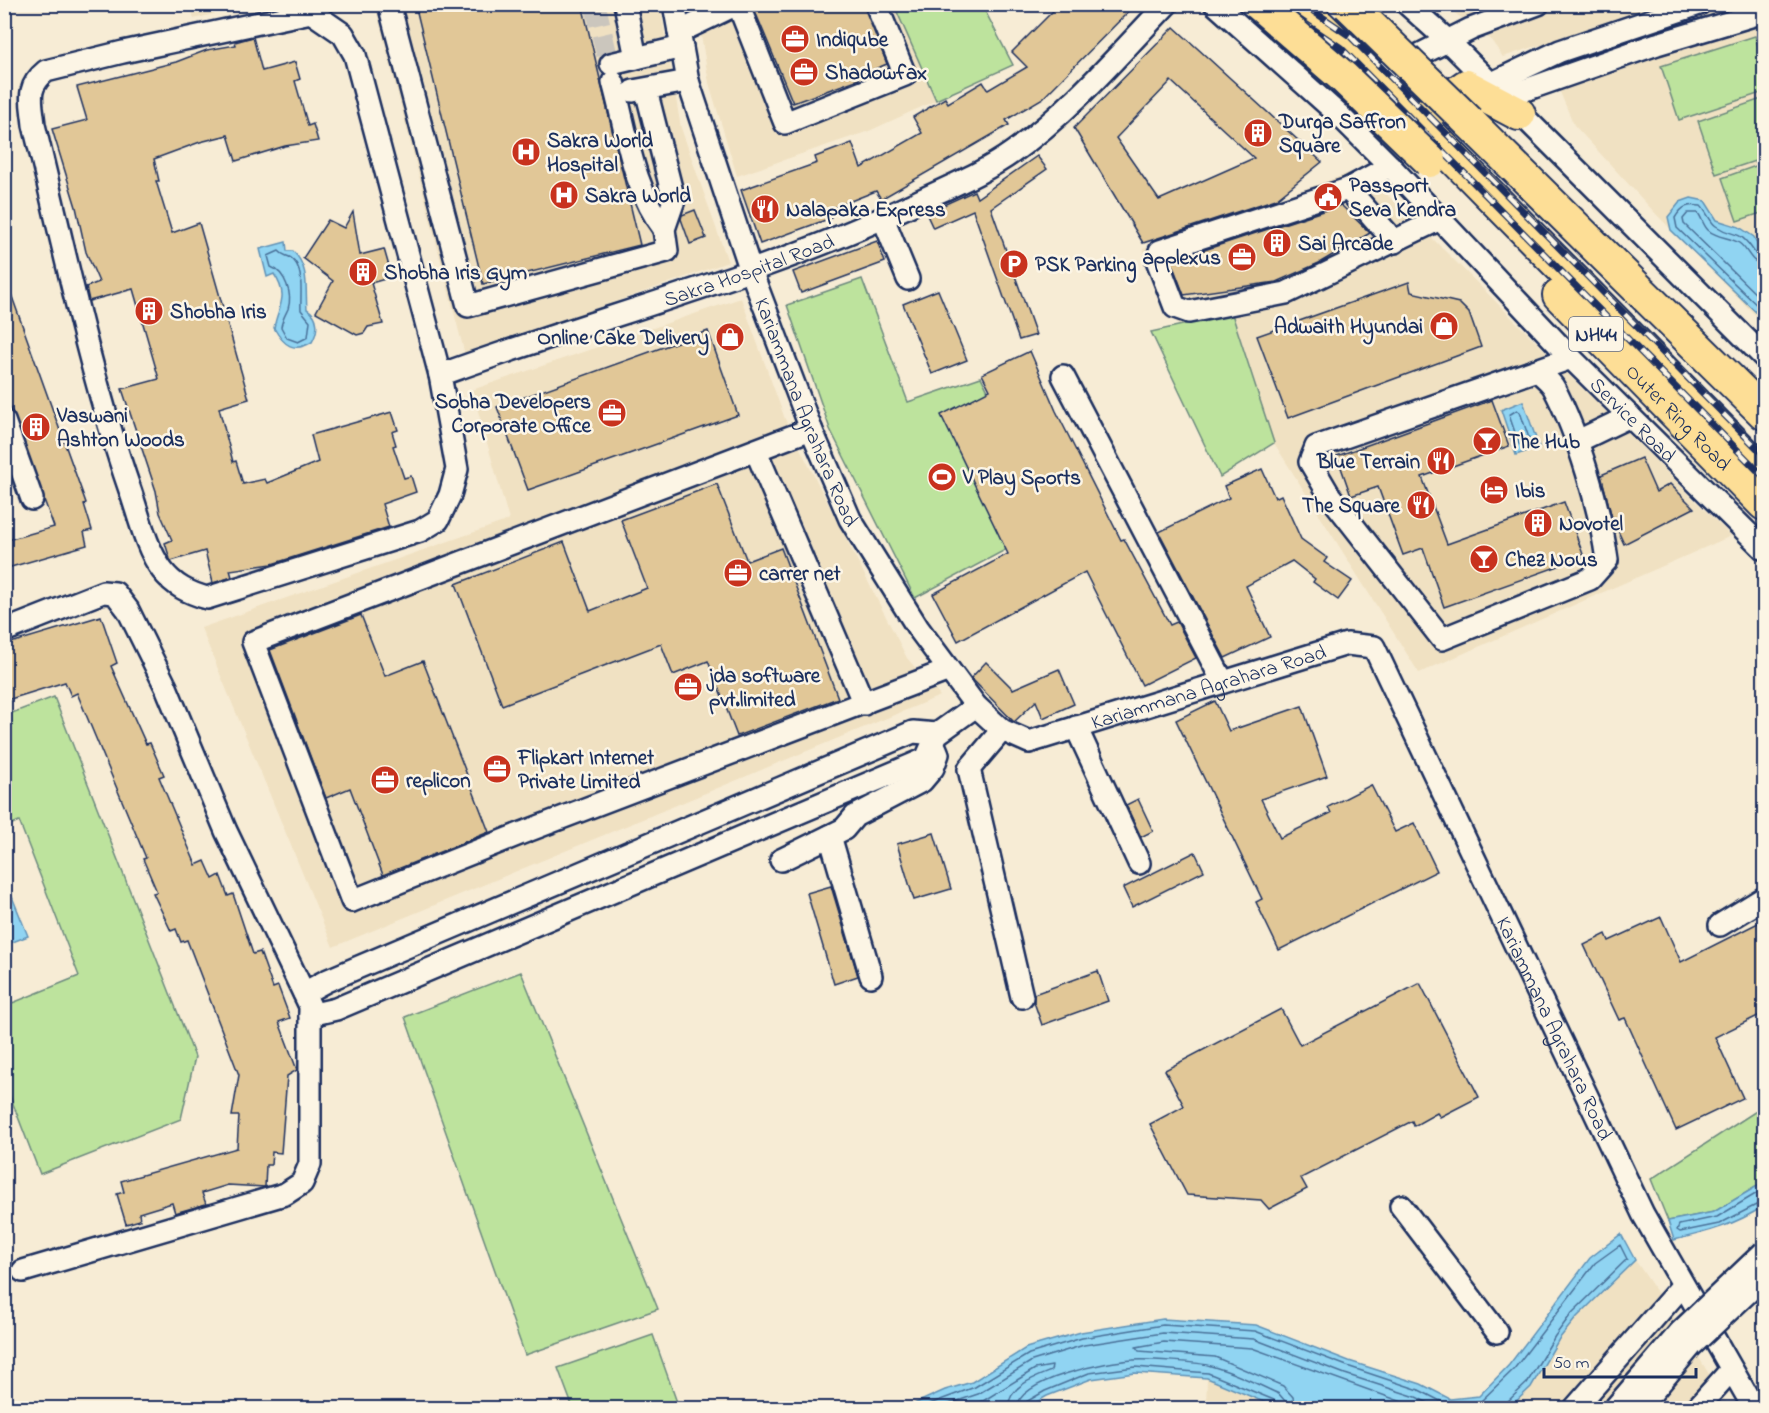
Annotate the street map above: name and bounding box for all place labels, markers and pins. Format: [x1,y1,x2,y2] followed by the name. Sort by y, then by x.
[779,23,811,55] office icon: Indiqube
[816,26,889,56] place label: Indiqube
[788,56,820,88] office icon: Shadowfax
[825,59,927,89] place label: Shadowfax
[1278,108,1406,162] place label: Durga Saffron Square
[1242,117,1274,149] building icon: Durga Saffron Square
[547,127,653,181] place label: Sakra World Hospital
[510,136,542,168] hospital icon: Sakra World Hospital
[1349,172,1456,226] place label: Passport Seva Kendra
[548,179,580,211] hospital icon: Sakra World
[1312,181,1344,213] public building icon: Passport Seva Kendra
[585,182,691,212] place label: Sakra World
[749,193,781,225] restaurant icon: Nalapaka Express
[786,196,946,226] place label: Nalapaka Express
[1261,227,1293,259] building icon: Sai Arcade
[1298,230,1394,260] place label: Sai Arcade
[1226,241,1258,273] office icon: applexus
[1142,244,1221,274] place label: applexus
[998,248,1030,280] parking icon: PSK Parking
[1035,251,1136,283] place label: PSK Parking
[347,256,379,288] building icon: Shobha Iris Gym
[384,259,527,291] place label: Shobha Iris Gym
[133,295,165,327] building icon: Shobha Iris
[170,298,267,328] place label: Shobha Iris
[1428,310,1460,342] shop icon: Adwaith Hyundai
[1274,313,1423,345] place label: Adwaith Hyundai
[714,321,746,353] shop icon: Online Cake Delivery
[537,324,709,356] place label: Online Cake Delivery
[435,388,592,442] place label: Sobha Developers Corporate Office
[596,397,628,429] office icon: Sobha Developers Corporate Office
[56,402,185,456] place label: Vaswani Ashton Woods
[20,411,52,443] building icon: Vaswani Ashton Woods
[1471,425,1503,457] bar icon: The Hub
[1508,428,1581,458] place label: The Hub
[1425,445,1457,477] restaurant icon: Blue Terrain
[1316,448,1420,478] place label: Blue Terrain
[926,461,958,493] sports icon: V Play Sports
[962,464,1081,496] place label: V Play Sports
[1478,474,1510,506] hotel icon: Ibis
[1515,477,1546,507] place label: Ibis
[1405,489,1437,521] restaurant icon: The Square
[1302,492,1401,522] place label: The Square
[1522,507,1554,539] building icon: Novotel
[1559,510,1624,540] place label: Novotel
[1468,543,1500,575] bar icon: Chez Nous
[1505,546,1598,576] place label: Chez Nous
[722,557,754,589] office icon: carrer net
[759,560,842,590] place label: carrer net
[706,662,821,716] place label: jda software pvt.limited
[672,671,704,703] office icon: jda software pvt.limited
[517,744,655,798] place label: Flipkart Internet Private Limited
[481,753,513,785] office icon: Flipkart Internet Private Limited
[369,764,401,796] office icon: replicon
[406,767,471,797] place label: replicon

